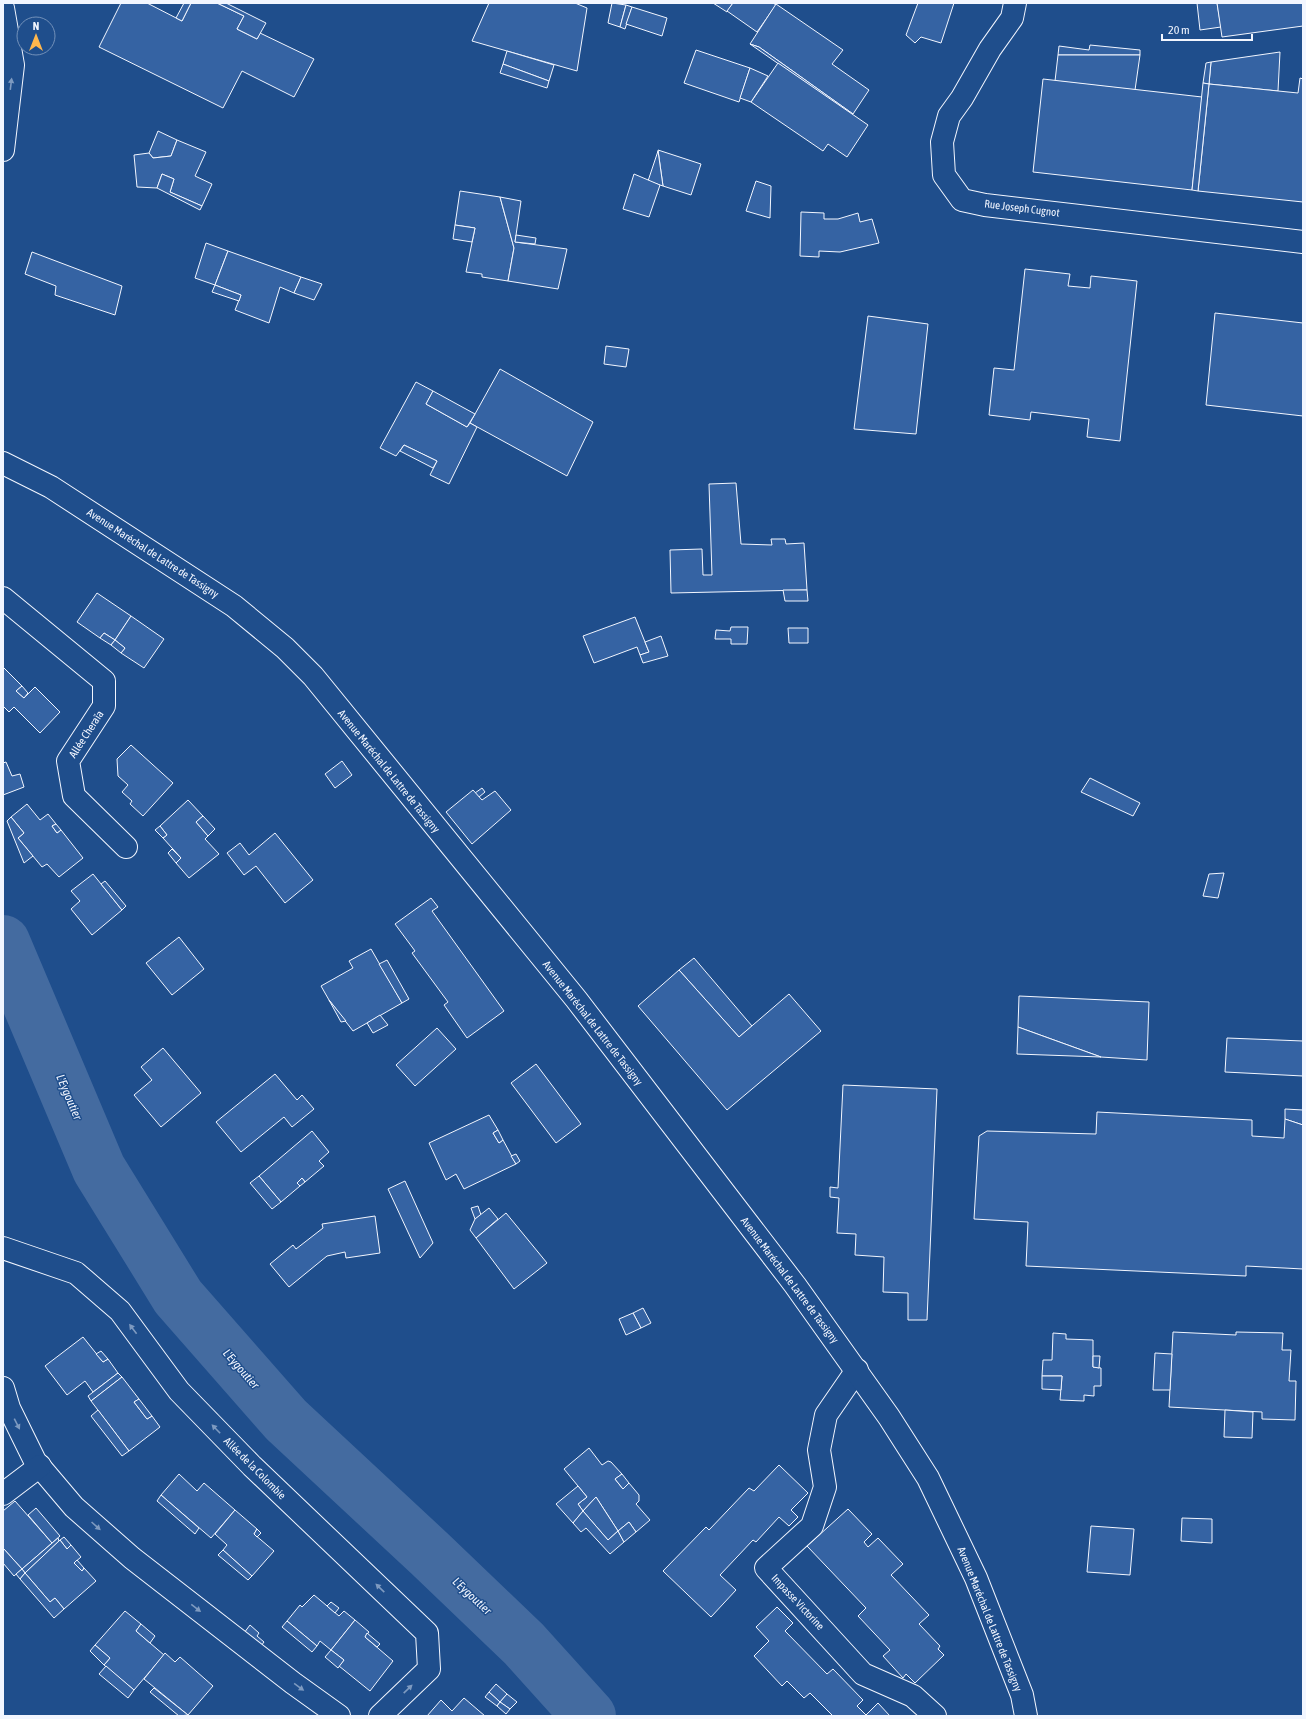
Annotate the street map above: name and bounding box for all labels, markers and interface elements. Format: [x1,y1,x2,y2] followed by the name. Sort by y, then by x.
[16,16,56,56] north arrow
[1162,16,1252,42] scale bar
[33,20,39,32] text: N
[1168,23,1190,37] text: 20 m
[8,78,14,90] one-way arrow
[984,197,1060,219] street label: Rue Joseph Cugnot
[85,506,221,600] street label: Avenue Maréchal de Lattre de Tassigny
[336,707,443,835] street label: Avenue Maréchal de Lattre de Tassigny
[66,708,106,760] street label: Allée Cheraïa
[541,958,646,1088] street label: Avenue Maréchal de Lattre de Tassigny
[53,1072,85,1122] water label: L'Eygoutier
[739,1215,842,1346] street label: Avenue Maréchal de Lattre de Tassigny
[129,1324,137,1335] one-way arrow
[220,1346,262,1392] water label: L'Eygoutier
[14,1418,20,1430] one-way arrow
[211,1424,221,1434] one-way arrow
[222,1435,288,1501] street label: Allée de la Colombie
[91,1521,101,1531] one-way arrow
[955,1545,1025,1693] street label: Avenue Maréchal de Lattre de Tassigny
[769,1572,827,1632] street label: Impasse Victorine
[450,1575,495,1618] water label: L'Eygoutier
[375,1583,385,1593] one-way arrow
[191,1604,202,1612] one-way arrow
[294,1683,305,1692] one-way arrow
[403,1684,413,1694] one-way arrow

